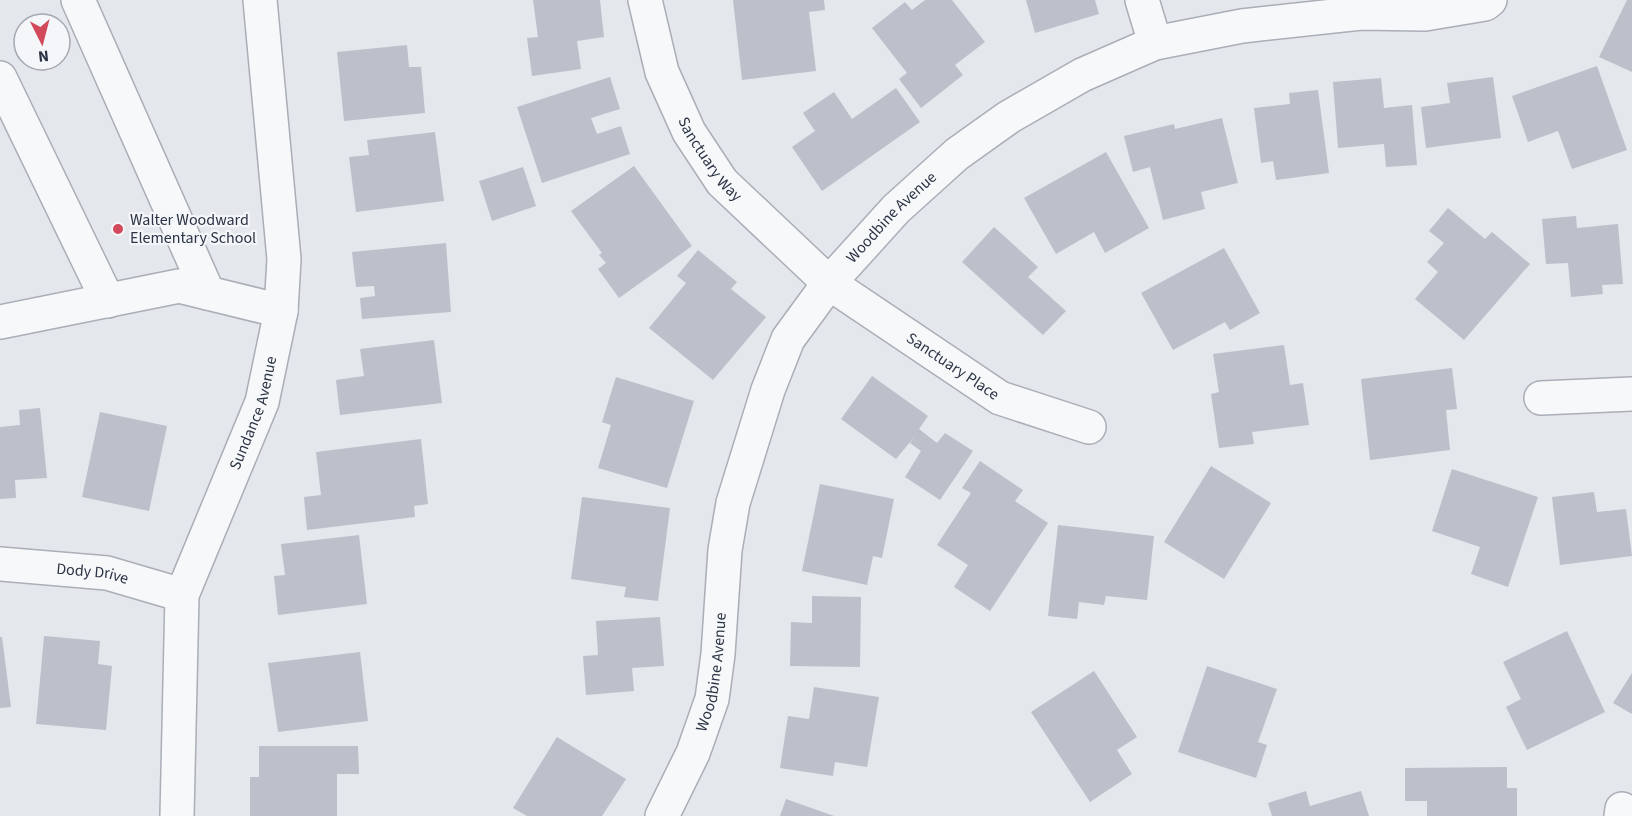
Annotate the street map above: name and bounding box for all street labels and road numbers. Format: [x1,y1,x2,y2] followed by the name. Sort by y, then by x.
[673,113,747,207] street label: Sanctuary Way
[841,166,942,268] street label: Woodbine Avenue
[902,327,1004,405] street label: Sanctuary Place
[224,354,282,473] street label: Sundance Avenue
[55,558,131,590] street label: Dody Drive
[690,612,732,735] street label: Woodbine Avenue

